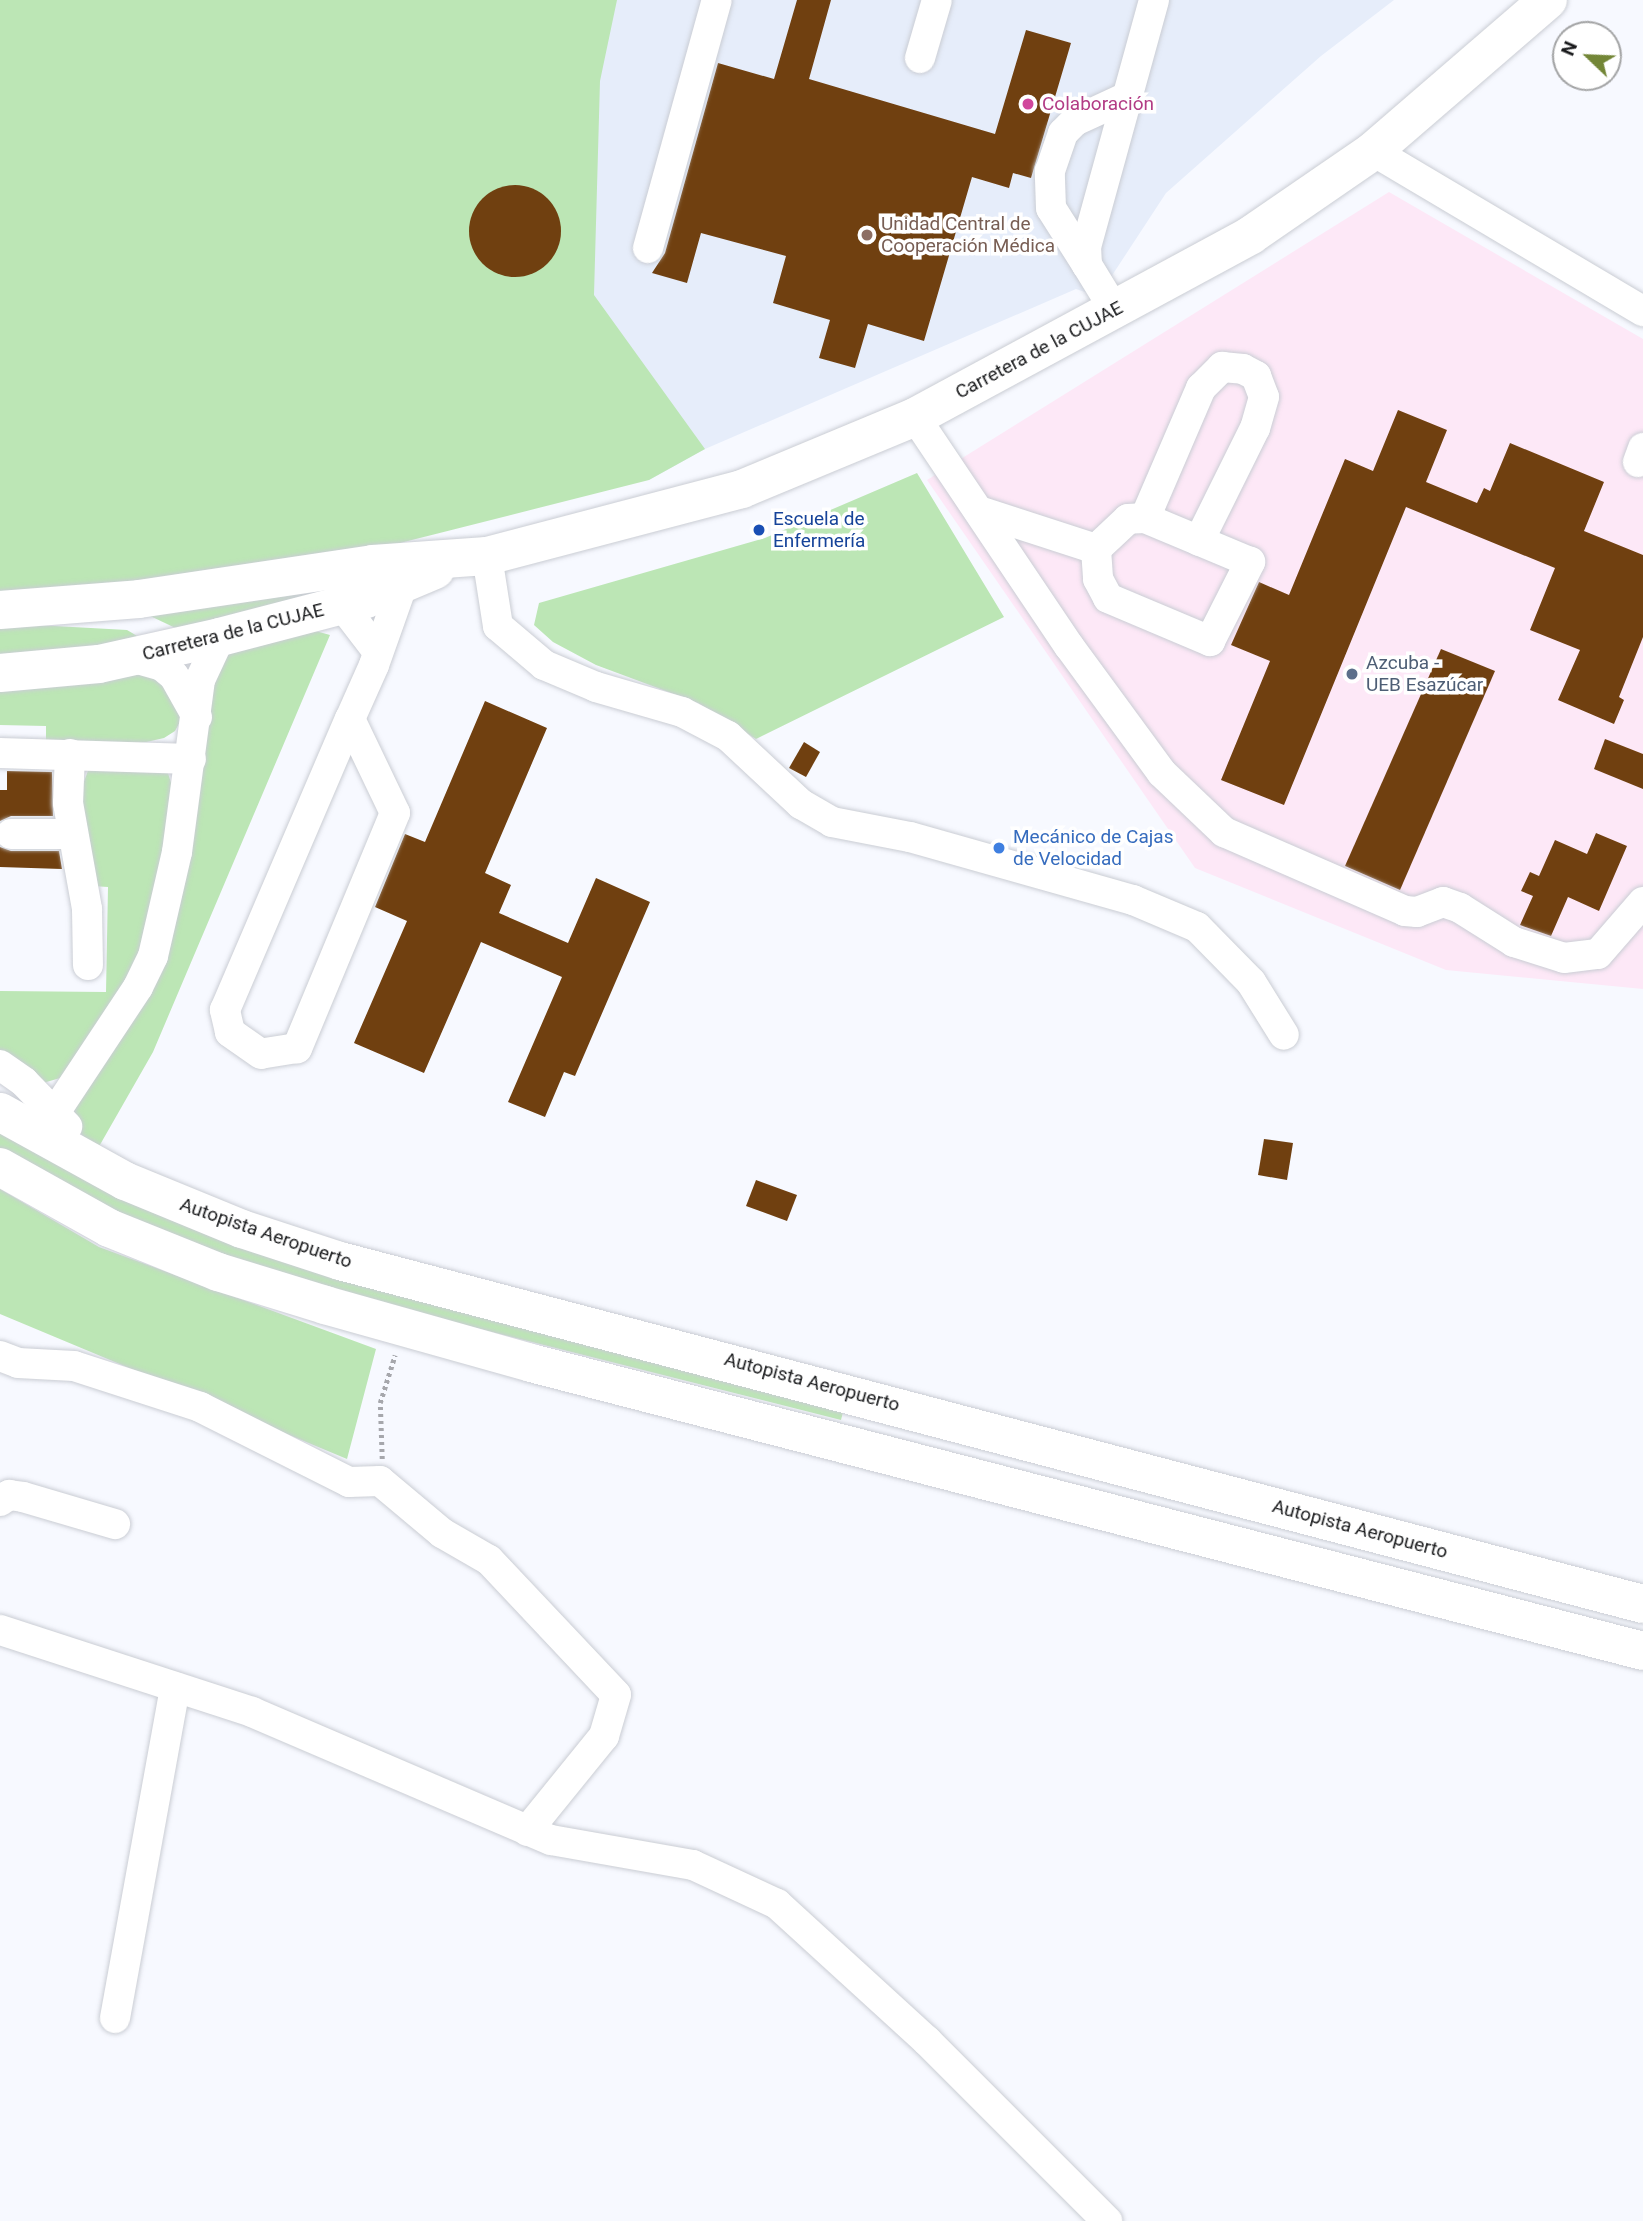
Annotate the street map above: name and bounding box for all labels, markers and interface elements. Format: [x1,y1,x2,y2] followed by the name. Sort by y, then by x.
[1552,21,1622,91] north arrow
[1556,38,1582,59] text: N
[1042,93,1154,115] place label: Colaboración
[1020,96,1036,112] marker: Colaboración
[881,213,1055,257] place label: Unidad Central de Cooperación Médica
[859,227,875,243] marker: Unidad Central de Cooperación Médica
[951,296,1127,404] street label: Carretera de la CUJAE
[773,508,865,552] place label: Escuela de Enfermería
[751,522,767,538] marker: Escuela de Enfermería
[140,598,326,666] street label: Carretera de la CUJAE
[1366,652,1483,696] place label: Azcuba - UEB Esazúcar
[1344,666,1360,682] marker: Azcuba - UEB Esazúcar
[1013,826,1173,870] place label: Mecánico de Cajas de Velocidad
[991,840,1007,856] marker: Mecánico de Cajas de Velocidad
[177,1193,355,1273] street label: Autopista Aeropuerto
[722,1348,902,1416] street label: Autopista Aeropuerto
[1270,1495,1450,1563] street label: Autopista Aeropuerto

